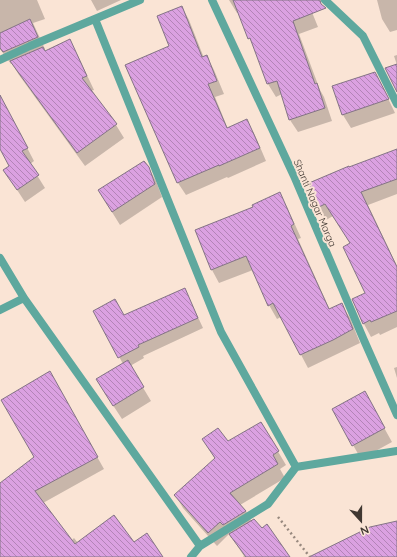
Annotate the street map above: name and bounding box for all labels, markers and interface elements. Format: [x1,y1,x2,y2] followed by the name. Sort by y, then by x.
[291,157,339,249] street label: Shanti Nagar Marga
[341,501,381,541] north arrow
[358,522,371,538] text: N

